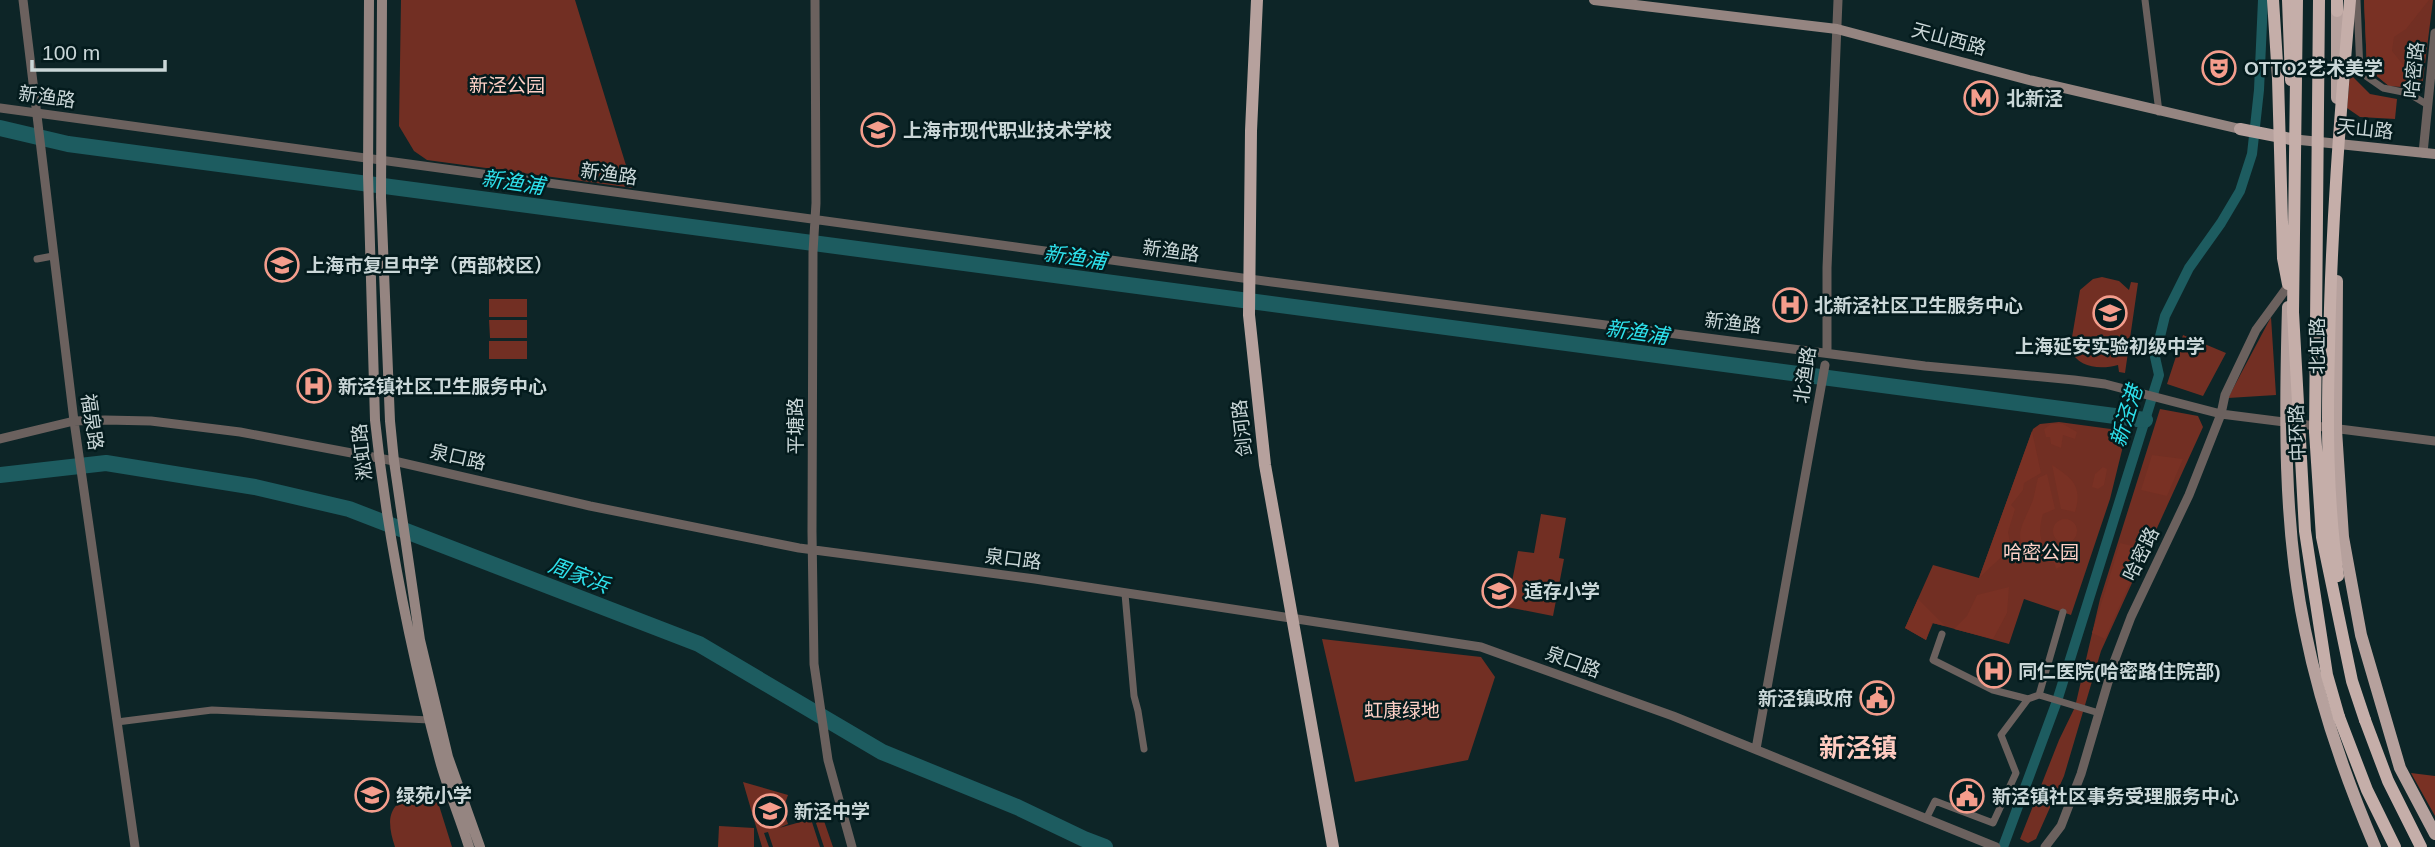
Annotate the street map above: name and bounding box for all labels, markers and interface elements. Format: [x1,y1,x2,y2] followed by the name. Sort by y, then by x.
[1910,19,1988,59] street label: 天山西路
[32,28,164,72] scale bar
[42,41,100,64] text: 100 m
[2401,41,2427,99] street label: 哈密路
[2200,49,2238,87] theatre icon: OTTO2艺术美学
[2244,58,2383,79] place label: OTTO2艺术美学
[469,75,545,96] park label: 新泾公园
[1962,79,2000,117] metro station icon: 北新泾
[17,83,77,111] street label: 新渔路
[2006,88,2063,109] place label: 北新泾
[859,111,897,149] school or university icon: 上海市现代职业技术学校
[2336,116,2394,142] street label: 天山路
[903,120,1112,141] place label: 上海市现代职业技术学校
[579,160,639,188] street label: 新渔路
[480,166,549,198] water label: 新渔浦
[1141,237,1201,265] street label: 新渔路
[1042,241,1111,273] water label: 新渔浦
[263,246,301,284] school or university icon: 上海市复旦中学（西部校区）
[306,255,553,276] place label: 上海市复旦中学（西部校区）
[1771,286,1809,324] hospital icon: 北新泾社区卫生服务中心
[2091,294,2129,332] school or university icon: 上海延安实验初级中学
[1814,295,2023,316] place label: 北新泾社区卫生服务中心
[1703,309,1763,337] street label: 新渔路
[1604,316,1673,348] water label: 新渔浦
[2307,317,2328,375] street label: 北虹路
[2015,336,2205,357] place label: 上海延安实验初级中学
[1791,345,1819,405] street label: 北渔路
[295,367,333,405] hospital icon: 新泾镇社区卫生服务中心
[338,376,547,397] place label: 新泾镇社区卫生服务中心
[2106,380,2147,449] water label: 新泾港
[78,392,106,452] street label: 福泉路
[785,397,806,455] street label: 平塘路
[1229,399,1255,457] street label: 剑河路
[2286,404,2308,462] street label: 中环路
[349,423,375,481] street label: 淞虹路
[428,440,488,474] street label: 泉口路
[2119,524,2163,584] street label: 哈密路
[2003,542,2079,563] park label: 哈密公园
[983,545,1043,573] street label: 泉口路
[545,553,614,598] water label: 周家浜
[1480,572,1518,610] school or university icon: 适存小学
[1524,581,1600,602] place label: 适存小学
[1543,642,1603,682] street label: 泉口路
[1975,652,2013,690] hospital icon: 同仁医院(哈密路住院部)
[2018,661,2221,682] place label: 同仁医院(哈密路住院部)
[1858,679,1896,717] public building icon: 新泾镇政府
[1758,688,1853,709] place label: 新泾镇政府
[1364,700,1440,721] park label: 虹康绿地
[1819,733,1897,763] district label: 新泾镇
[353,776,391,814] school or university icon: 绿苑小学
[1948,777,1986,815] public building icon: 新泾镇社区事务受理服务中心
[396,785,472,806] place label: 绿苑小学
[1992,786,2239,807] place label: 新泾镇社区事务受理服务中心
[751,792,789,830] school or university icon: 新泾中学
[794,801,870,822] place label: 新泾中学

